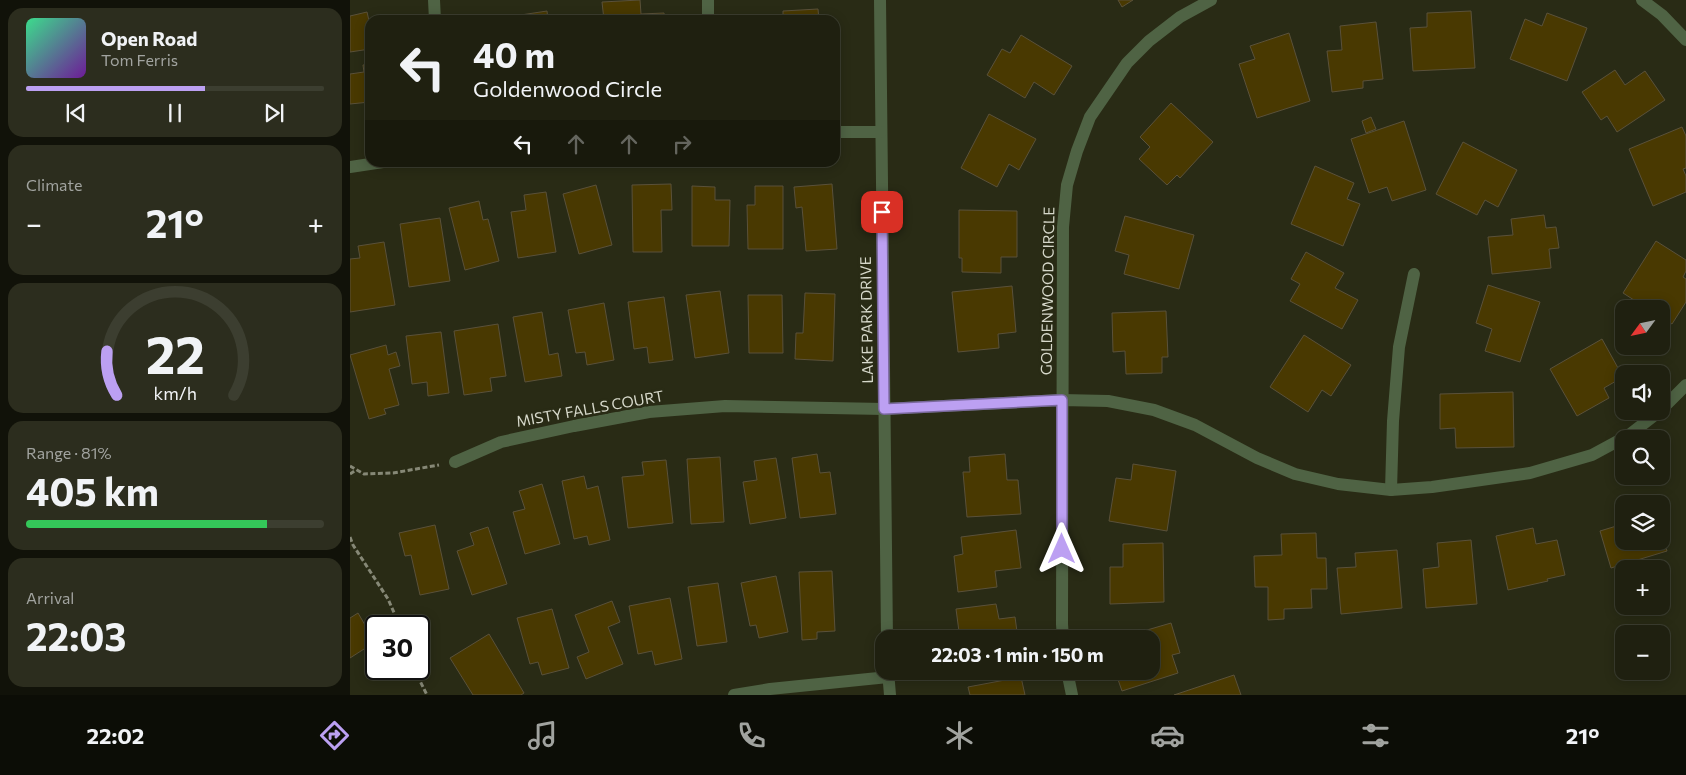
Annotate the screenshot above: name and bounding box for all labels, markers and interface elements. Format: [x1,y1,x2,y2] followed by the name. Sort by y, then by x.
[101,27,197,50] text: Open Road
[473,32,555,75] text: 40 m
[390,35,455,100] icon: left
[101,50,178,69] text: Tom Ferris
[473,75,662,102] text: Goldenwood Circle
[62,99,90,127] icon: previous
[161,99,189,127] icon: pause
[260,99,288,127] icon: next
[509,130,537,158] icon: left
[562,130,590,158] icon: ahead
[615,130,643,158] icon: ahead
[668,130,696,158] icon: right
[26,175,82,194] text: Climate
[861,191,903,233] pin
[868,198,896,226] icon: arrive
[146,199,204,246] text: 21°
[26,206,42,240] text: −
[308,206,324,240] text: +
[1037,206,1057,375] street label: GOLDENWOOD CIRCLE
[856,256,876,384] street label: LAKE PARK DRIVE
[1615,300,1670,355] north arrow
[1615,300,1670,680] map controls
[145,321,205,385] text: 22
[1615,365,1670,420] button: sound
[153,382,197,404] text: km/h
[515,386,665,430] street label: MISTY FALLS COURT
[1615,430,1670,485] button: search
[26,443,112,462] text: Range · 81%
[26,467,159,514] text: 405 km
[1615,495,1670,550] button: layers
[1035,522,1087,574] position arrow
[1615,560,1670,615] button: +
[26,588,74,607] text: Arrival
[26,612,126,659] text: 22:03
[365,615,430,680] speed limit sign: 30
[1615,625,1670,680] button: −
[931,643,1104,666] text: 22:03 · 1 min · 150 m
[317,718,352,753] icon: directions
[525,718,560,753] icon: music
[734,718,769,753] icon: phone
[942,718,977,753] icon: climate
[1150,718,1185,753] icon: car
[1358,718,1393,753] icon: filters
[87,722,144,749] text: 22:02
[1566,722,1599,749] text: 21°

